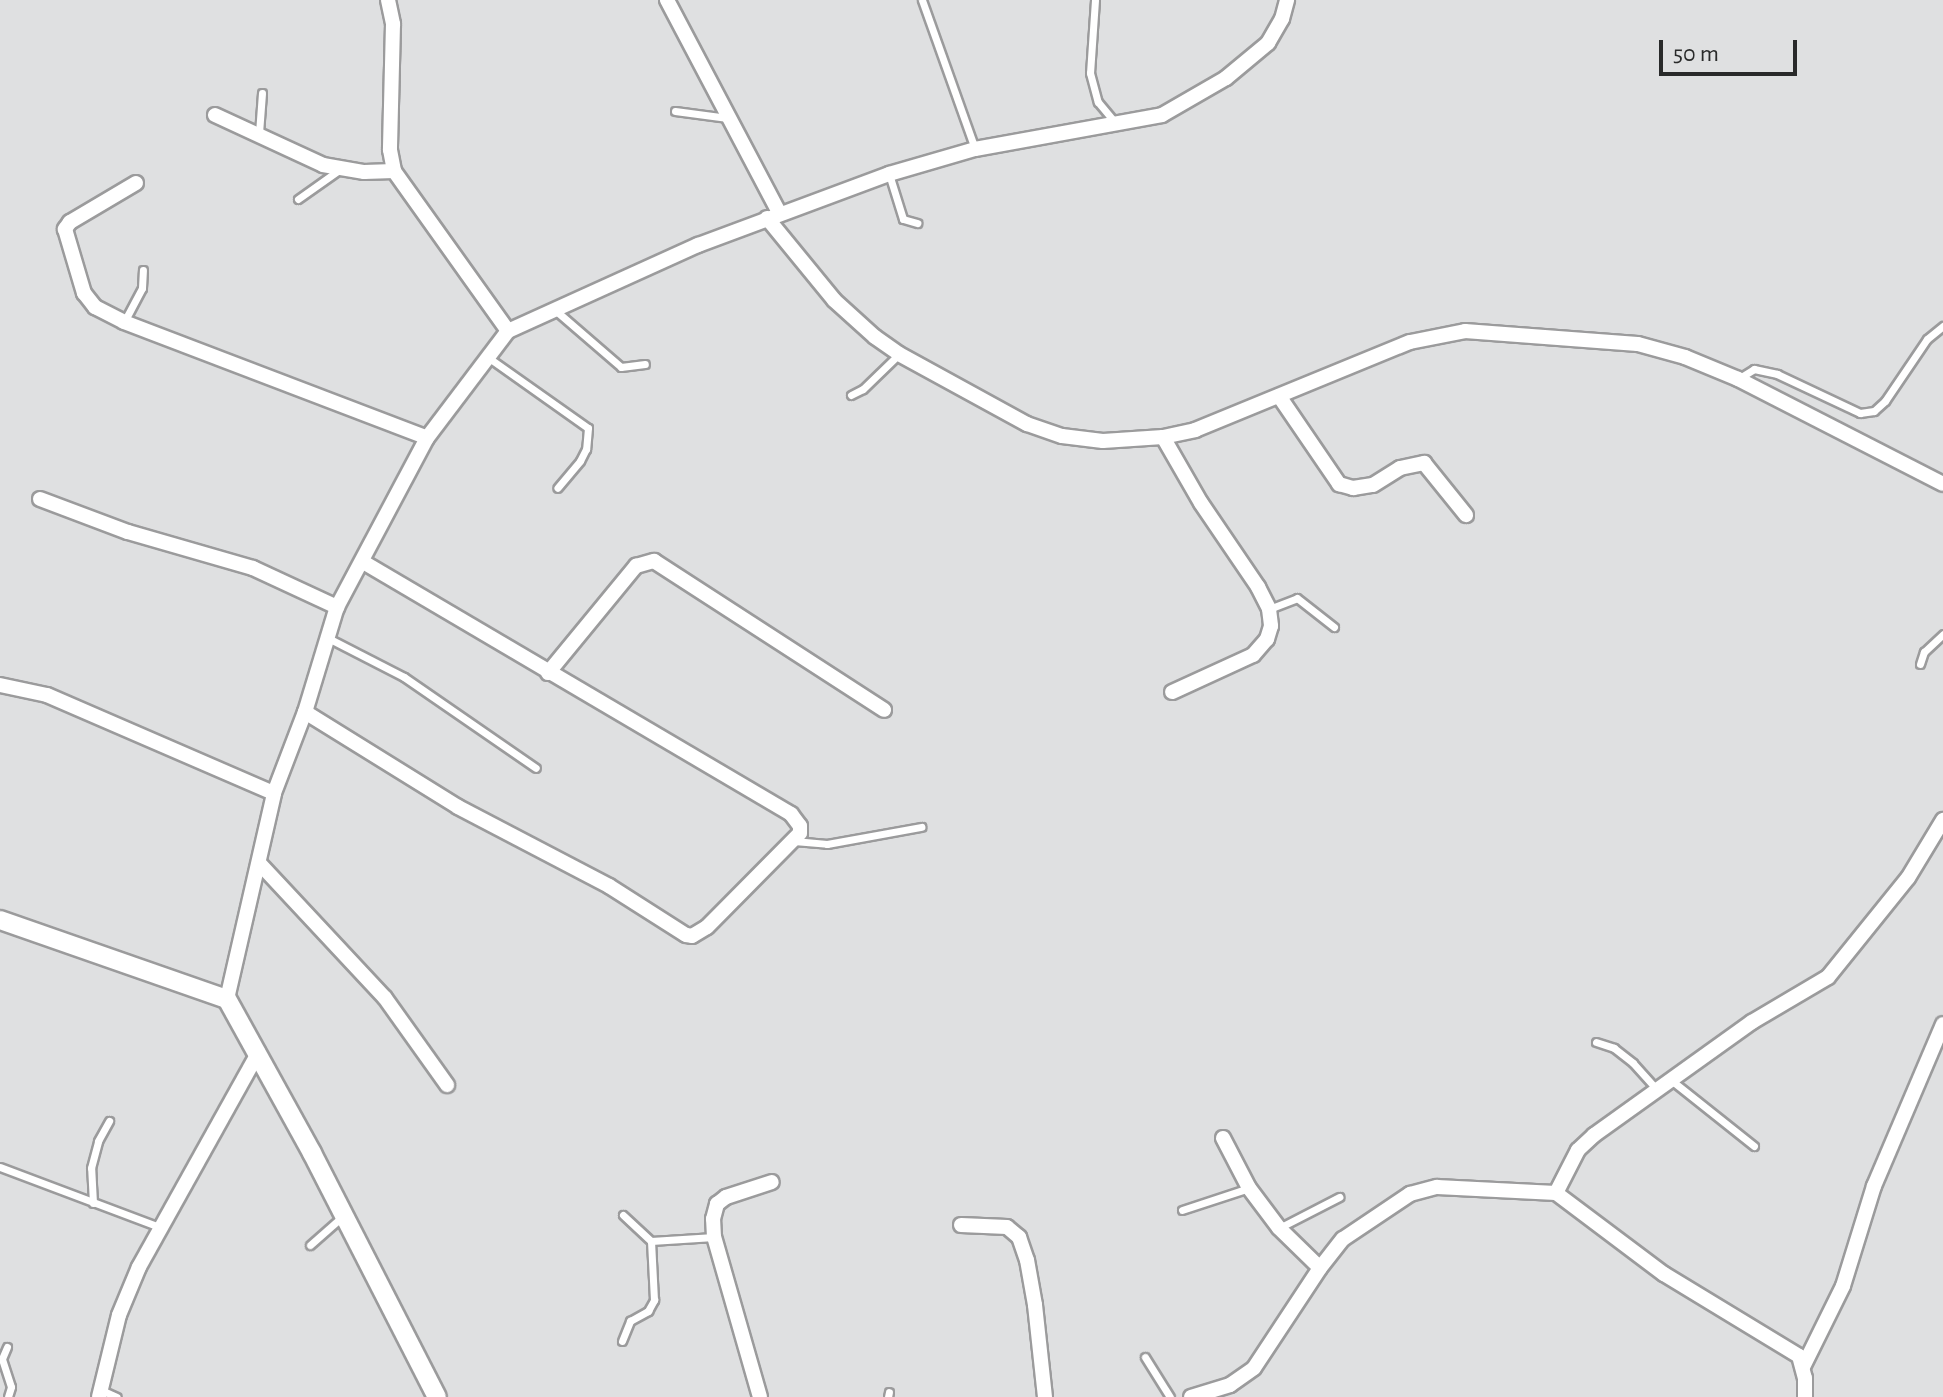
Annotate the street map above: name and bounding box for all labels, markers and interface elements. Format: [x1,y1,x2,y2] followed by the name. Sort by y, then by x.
[1663,24,1801,74] scale bar
[1673,42,1719,66] text: 50 m

